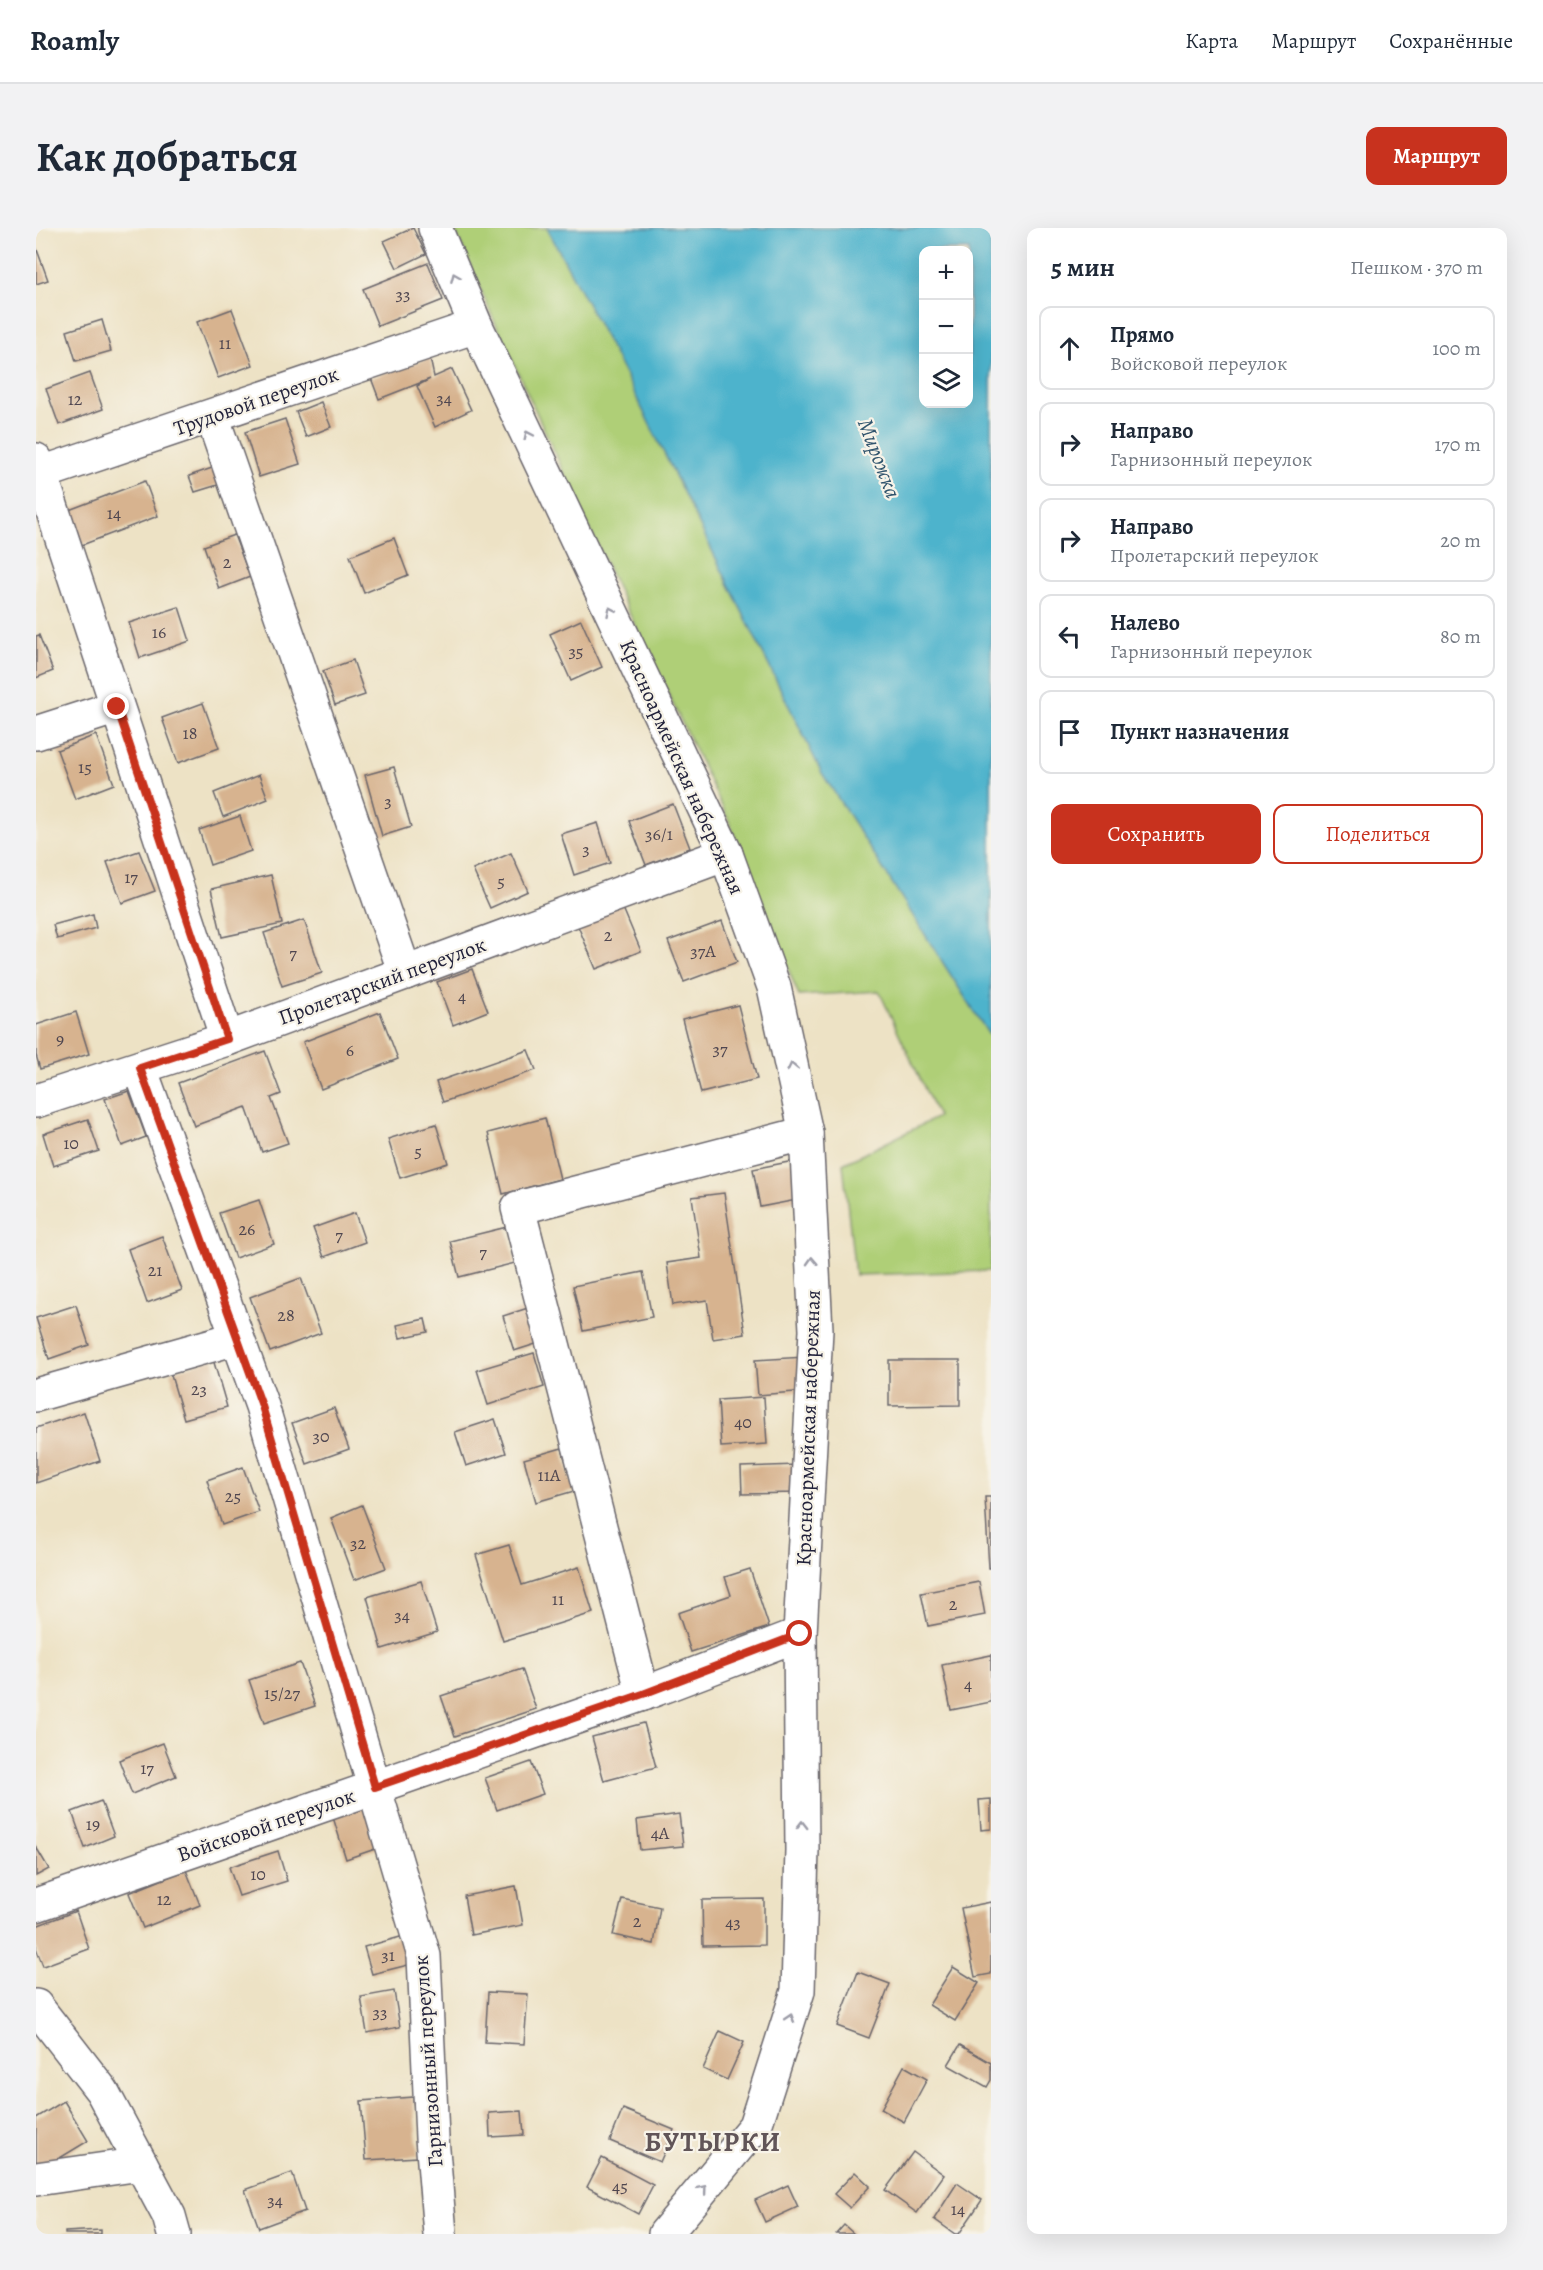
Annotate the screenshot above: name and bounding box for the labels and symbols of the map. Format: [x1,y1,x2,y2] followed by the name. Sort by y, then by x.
[451,272,463,283] one-way arrow
[396,282,410,306] house number: 33
[219,331,231,355] house number: 11
[170,360,342,442] street label: Трудовой переулок
[436,386,452,410] house number: 34
[68,387,83,411] house number: 12
[850,414,908,503] water label: Мирожка
[523,431,535,442] one-way arrow
[107,501,121,525] house number: 14
[223,550,232,574] house number: 2
[606,607,618,618] one-way arrow
[152,620,166,644] house number: 16
[613,635,751,899] street label: Красноармейская набережная
[568,639,584,663] house number: 35
[103,693,129,719] route end
[183,721,197,745] house number: 18
[78,755,92,779] house number: 15
[384,789,392,813] house number: 3
[645,822,673,846] house number: 36/1
[582,837,590,861] house number: 3
[124,865,138,889] house number: 17
[497,869,505,893] house number: 5
[604,923,613,947] house number: 2
[274,930,490,1032] street label: Пролетарский переулок
[690,939,716,963] house number: 37А
[289,941,297,965] house number: 7
[458,984,466,1008] house number: 4
[56,1027,64,1051] house number: 9
[712,1037,728,1061] house number: 37
[346,1038,354,1062] house number: 6
[786,1063,799,1073] one-way arrow
[63,1131,79,1155] house number: 10
[414,1139,422,1163] house number: 5
[239,1217,255,1241] house number: 26
[335,1223,343,1247] house number: 7
[479,1240,487,1264] house number: 7
[806,1256,819,1265] one-way arrow
[148,1258,162,1282] house number: 21
[789,1289,827,1567] street label: Красноармейская набережная
[277,1303,295,1327] house number: 28
[191,1377,207,1401] house number: 23
[734,1410,752,1434] house number: 40
[312,1424,330,1448] house number: 30
[538,1463,561,1487] house number: 11А
[225,1484,241,1508] house number: 25
[350,1531,366,1555] house number: 32
[552,1587,564,1611] house number: 11
[949,1592,958,1616] house number: 2
[394,1603,410,1627] house number: 34
[786,1620,812,1646] route start
[964,1672,972,1696] house number: 4
[264,1681,300,1705] house number: 15/27
[140,1756,154,1780] house number: 17
[173,1781,359,1869] street label: Войсковой переулок
[86,1812,100,1836] house number: 19
[796,1820,808,1829] one-way arrow
[651,1821,670,1845] house number: 4А
[250,1862,266,1886] house number: 10
[157,1887,172,1911] house number: 12
[633,1909,642,1933] house number: 2
[725,1910,741,1934] house number: 43
[381,1943,395,1967] house number: 31
[407,1954,449,2168] street label: Гарнизонный переулок
[373,2000,387,2024] house number: 33
[782,2013,795,2024] one-way arrow
[645,2124,781,2160] district label: БУТЫРКИ
[612,2174,628,2198] house number: 45
[695,2185,706,2196] one-way arrow
[267,2188,283,2212] house number: 34
[951,2197,965,2221] house number: 14

